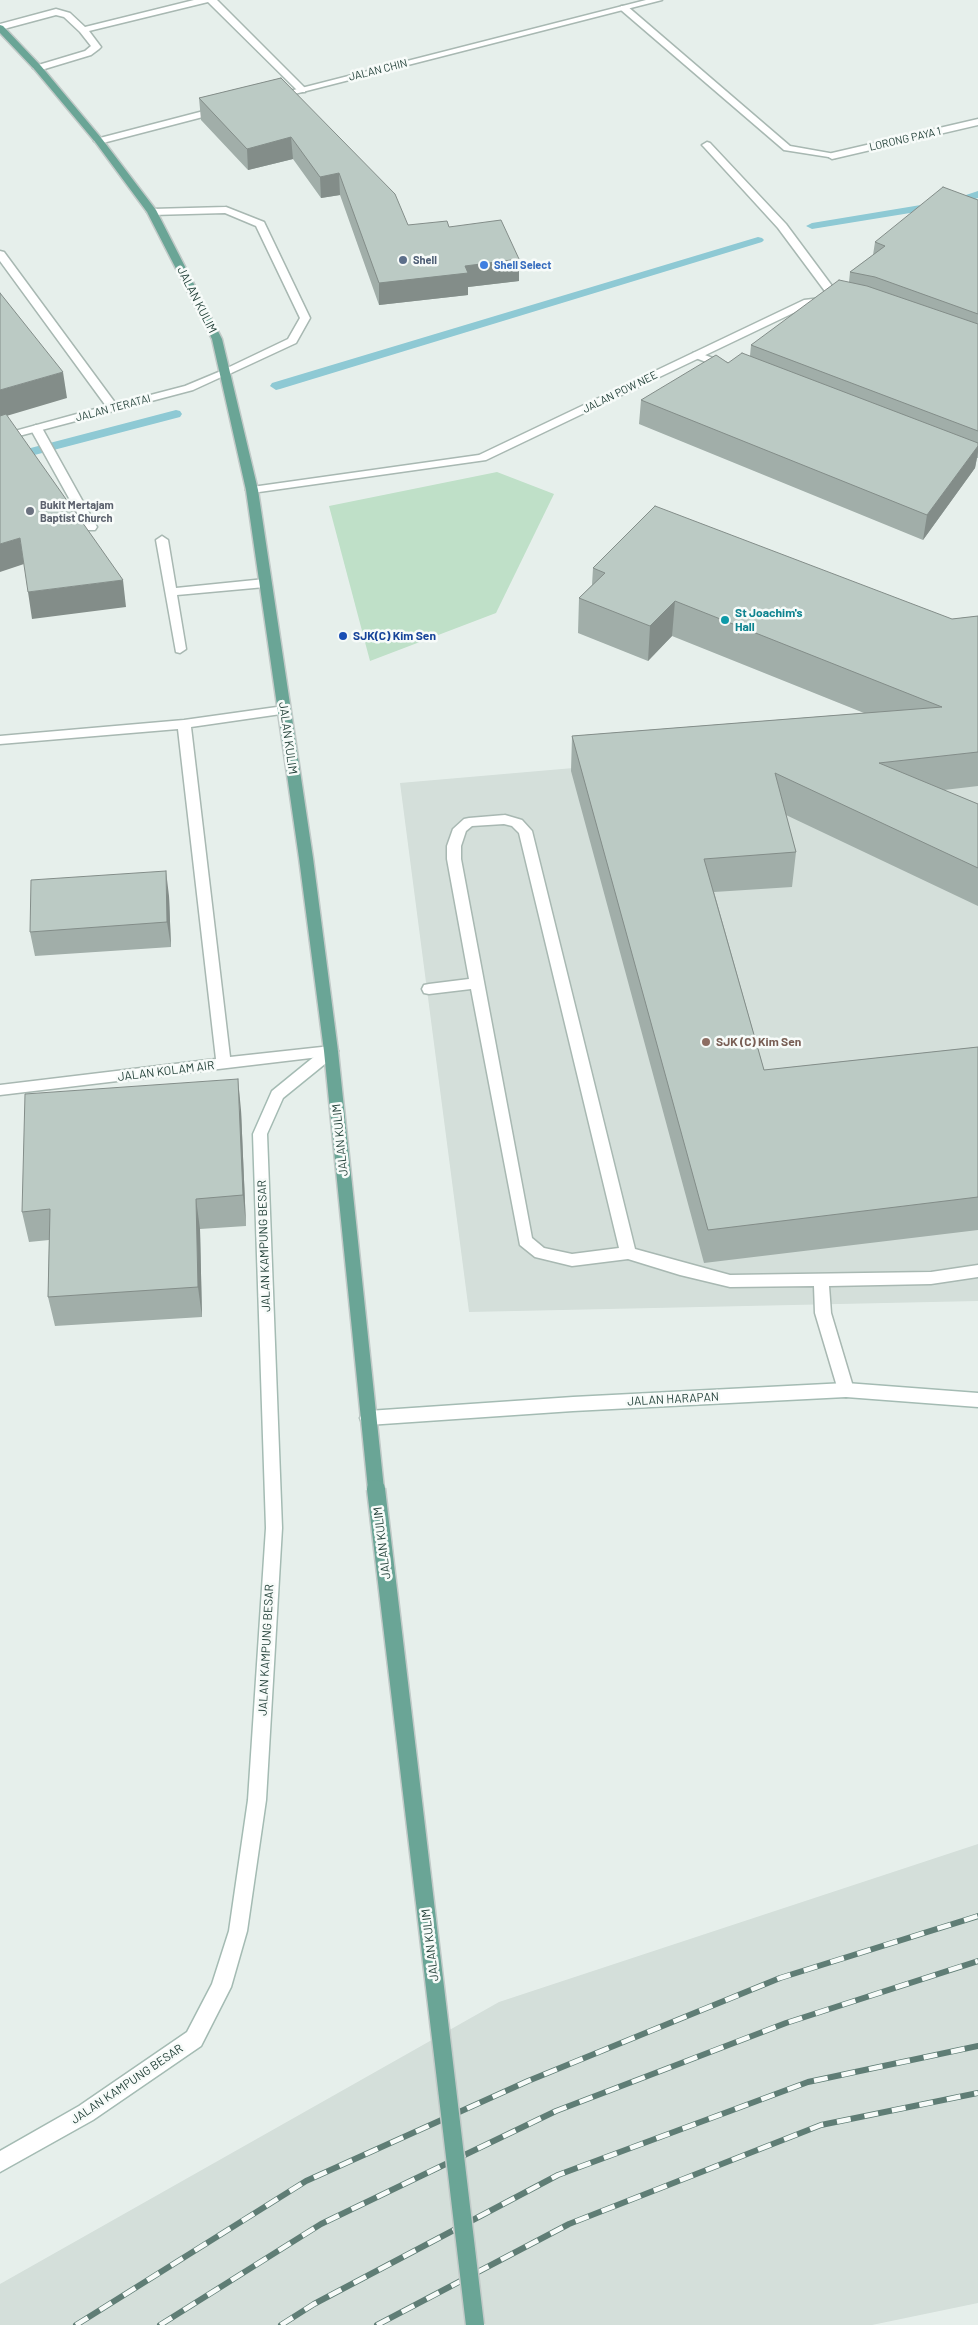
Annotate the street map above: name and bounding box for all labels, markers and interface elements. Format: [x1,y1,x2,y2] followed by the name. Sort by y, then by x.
[347,56,409,84] street label: JALAN CHIN
[868,124,942,154] street label: LORONG PAYA 1
[413,253,437,267] place label: Shell
[397,254,409,266] marker: Shell
[494,258,551,272] place label: Shell Select
[478,259,490,271] marker: Shell Select
[174,264,220,336] street label: JALAN KULIM
[580,368,660,416] street label: JALAN POW NEE
[74,392,152,424] street label: JALAN TERATAI
[40,498,114,524] place label: Bukit Mertajam Baptist Church
[24,505,36,517] marker: Bukit Mertajam Baptist Church
[735,606,802,634] place label: St Joachim's Hall
[719,614,731,626] marker: St Joachim's Hall
[353,629,436,643] place label: SJK(C) Kim Sen
[337,630,349,642] marker: SJK(C) Kim Sen
[276,701,300,775] street label: JALAN KULIM
[716,1035,801,1049] place label: SJK (C) Kim Sen
[700,1036,712,1048] marker: SJK (C) Kim Sen
[117,1058,215,1084] street label: JALAN KOLAM AIR
[329,1103,351,1177] street label: JALAN KULIM
[255,1180,273,1312] street label: JALAN KAMPUNG BESAR
[627,1389,719,1409] street label: JALAN HARAPAN
[370,1506,394,1580] street label: JALAN KULIM
[255,1584,277,1716] street label: JALAN KAMPUNG BESAR
[418,1908,442,1982] street label: JALAN KULIM
[68,2041,186,2127] street label: JALAN KAMPUNG BESAR

